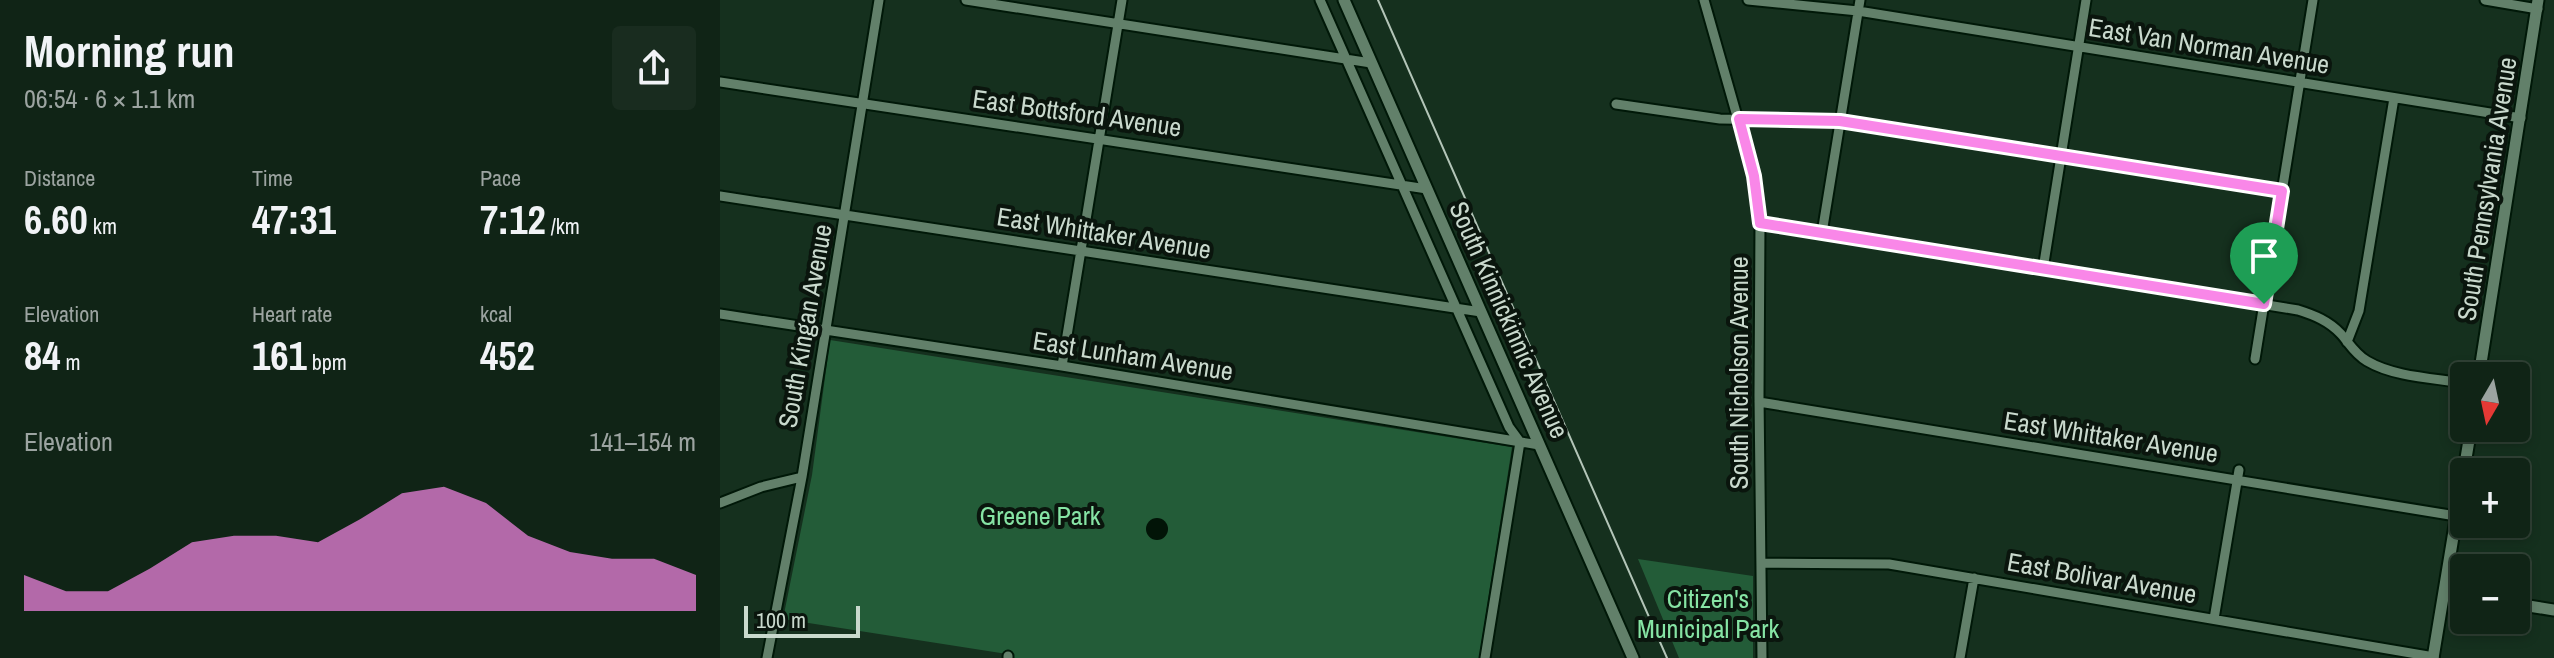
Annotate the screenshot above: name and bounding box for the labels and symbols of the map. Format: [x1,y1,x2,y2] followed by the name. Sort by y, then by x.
[2086,9,2332,82] street label: East Van Norman Avenue
[2448,55,2525,323] street label: South Pennsylvania Avenue
[970,81,1184,144] street label: East Bottsford Avenue
[1441,196,1577,444] street label: South Kinnickinnic Avenue
[994,198,1214,267] street label: East Whittaker Avenue
[769,221,840,430] street label: South Kingan Avenue
[2230,222,2298,304] pin
[1721,256,1756,490] street label: South Nicholson Avenue
[1030,322,1236,389] street label: East Lunham Avenue
[2450,362,2530,442] north arrow
[2001,402,2221,471] street label: East Whittaker Avenue
[980,498,1101,533] park label: Greene Park
[2005,544,2199,611] street label: East Bolivar Avenue
[1637,581,1779,646] park label: Citizen's Municipal Park
[744,602,860,638] scale bar

